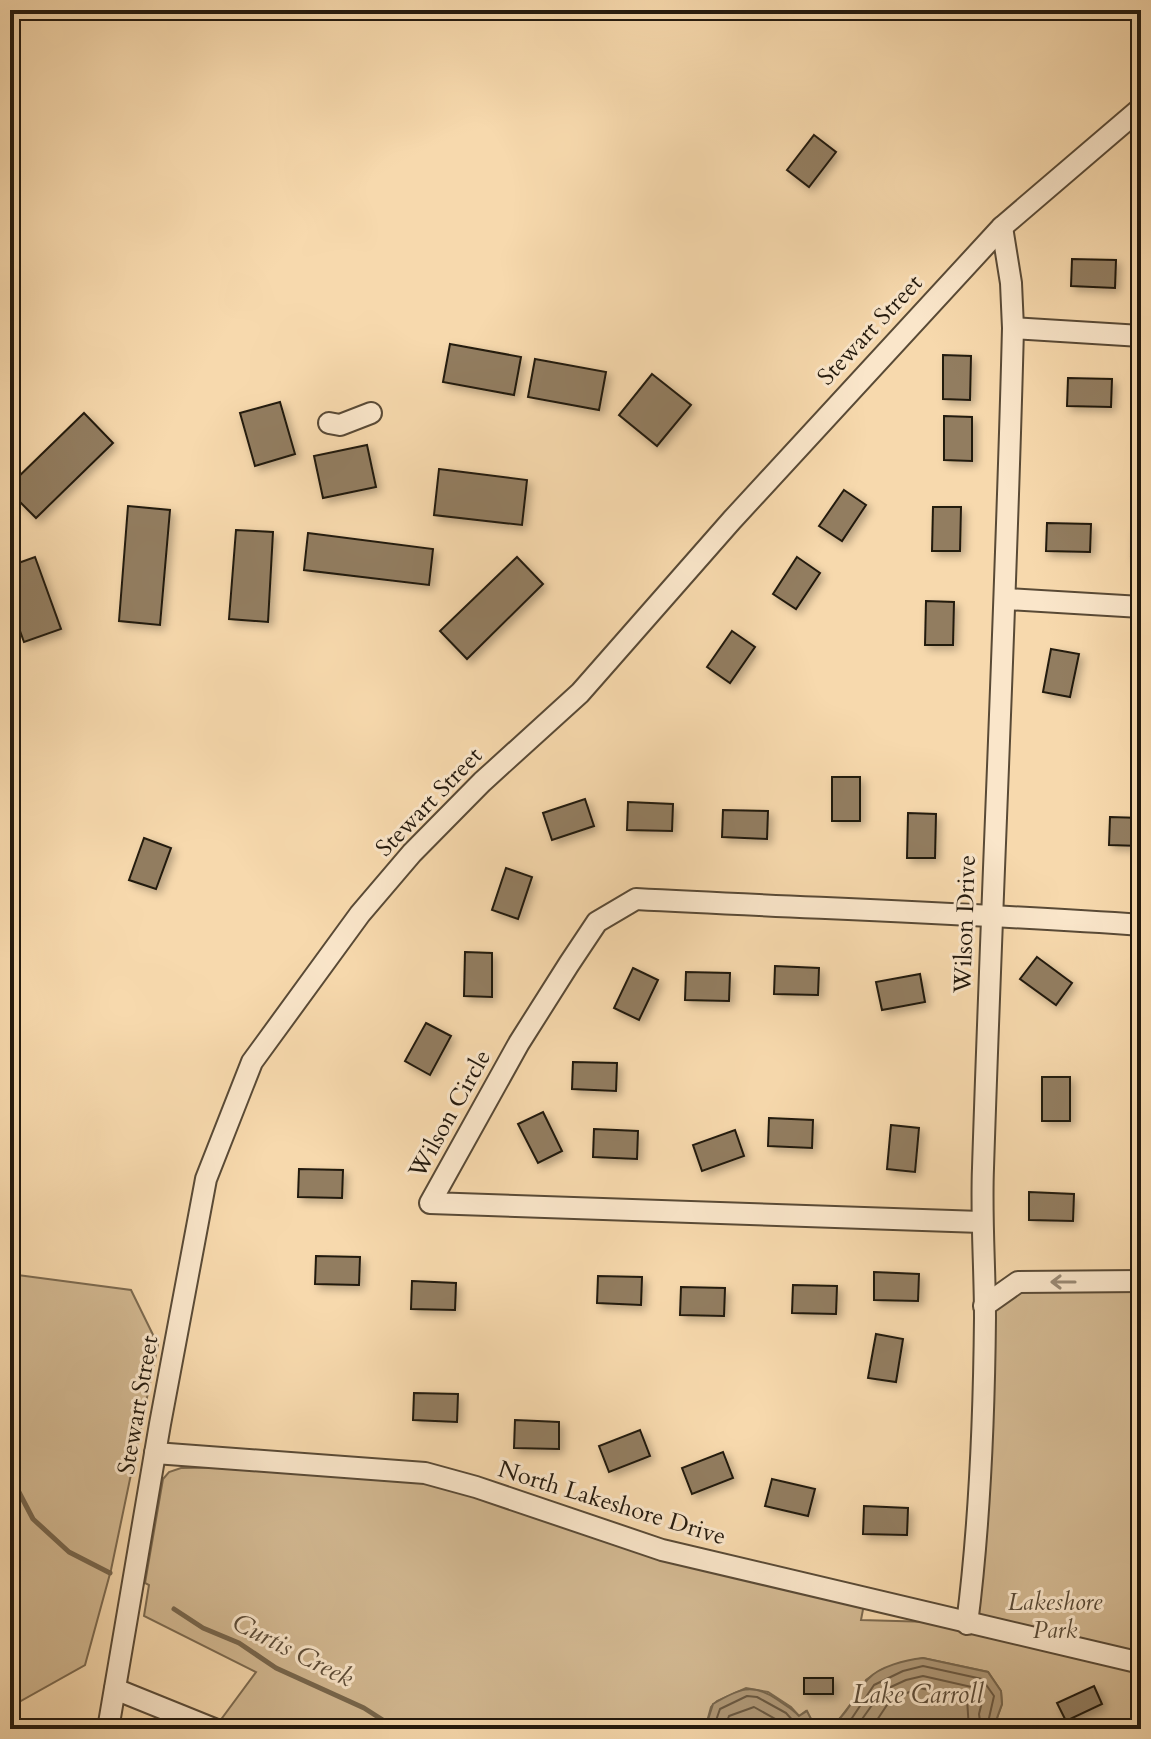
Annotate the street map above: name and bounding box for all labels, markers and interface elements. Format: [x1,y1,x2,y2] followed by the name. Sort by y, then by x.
[810,267,930,393] street label: Stewart Street
[368,740,490,864] street label: Stewart Street
[946,854,984,995] street label: Wilson Drive
[401,1044,499,1185] street label: Wilson Circle
[1050,1274,1077,1290] one-way arrow
[110,1332,167,1477] street label: Stewart Street
[494,1453,730,1553] street label: North Lakeshore Drive
[1008,1586,1103,1647] park label: Lakeshore Park
[226,1605,360,1695] water label: Curtis Creek
[853,1677,984,1712] water label: Lake Carroll

